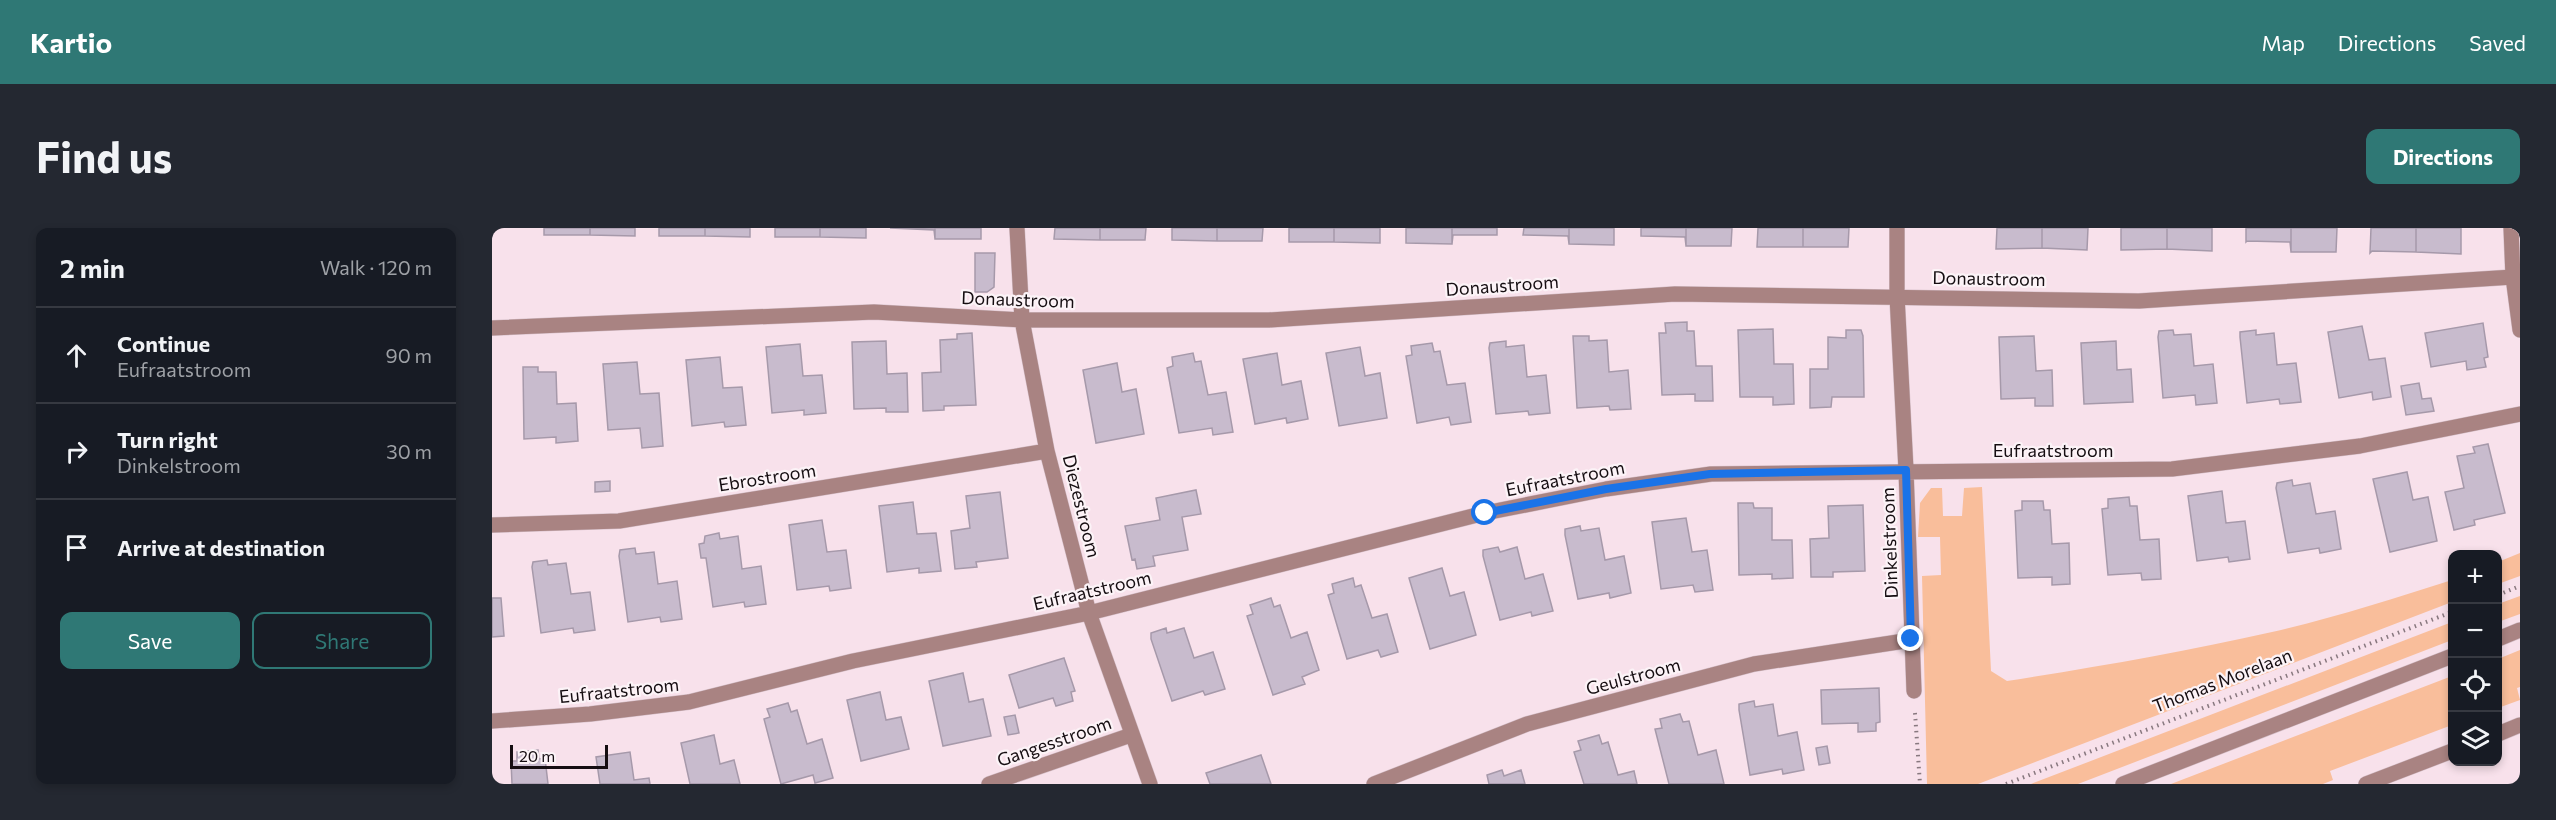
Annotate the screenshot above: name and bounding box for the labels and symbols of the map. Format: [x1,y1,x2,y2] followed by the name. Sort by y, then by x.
[1932,266,2046,290] street label: Donaustroom
[1445,270,1559,300] street label: Donaustroom
[961,286,1075,312] street label: Donaustroom
[1993,439,2113,461] street label: Eufraatstroom
[1059,452,1105,560] street label: Diezestroom
[1504,456,1626,500] street label: Eufraatstroom
[717,458,817,496] street label: Ebrostroom
[1876,487,1902,599] street label: Dinkelstroom
[1471,499,1497,525] route start
[1031,566,1153,614] street label: Eufraatstroom
[1897,625,1923,651] route end
[2149,643,2295,717] street label: Thomas Morelaan
[1583,653,1683,699] street label: Geulstroom
[558,673,680,707] street label: Eufraatstroom
[994,711,1114,771] street label: Gangesstroom
[510,742,608,770] scale bar

